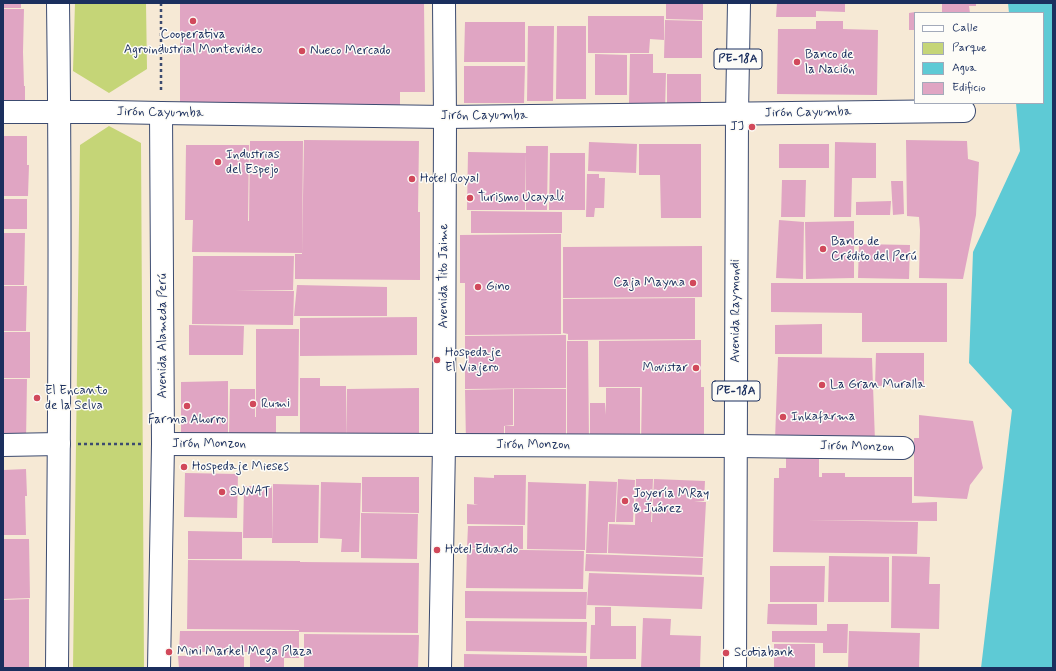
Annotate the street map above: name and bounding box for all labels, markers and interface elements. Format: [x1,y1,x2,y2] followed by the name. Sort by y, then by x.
[914,12,1044,104] legend
[188,16,198,26] marker: Cooperativa Agroindustrial Montevideo
[952,20,978,36] text: Calle
[124,27,262,58] place label: Cooperativa Agroindustrial Montevideo
[952,40,987,56] text: Parque
[310,43,391,59] place label: Nueco Mercado
[297,46,307,56] marker: Nueco Mercado
[805,47,855,78] place label: Banco de la Nación
[714,49,762,69] road number: PE-18A
[792,57,802,67] marker: Banco de la Nación
[952,60,976,76] text: Agua
[952,80,986,96] text: Edificio
[116,104,204,122] street label: Jirón Cayumba
[764,104,852,122] street label: Jirón Cayumba
[441,108,527,124] street label: Jirón Cayumba
[730,119,744,135] place label: JJ
[747,122,757,132] marker: JJ
[226,147,280,178] place label: Industrias del Espejo
[213,157,223,167] marker: Industrias del Espejo
[420,171,479,187] place label: Hotel Royal
[407,174,417,184] marker: Hotel Royal
[478,190,564,206] place label: Turismo Ucayali
[465,193,475,203] marker: Turismo Ucayali
[436,224,452,328] street label: Avenida Tito Jaime
[831,234,917,265] place label: Banco de Crédito del Perú
[818,244,828,254] marker: Banco de Crédito del Perú
[728,259,744,363] street label: Avenida Raymondi
[155,274,171,398] street label: Avenida Alameda Perú
[613,275,685,291] place label: Caja Mayna
[688,278,698,288] marker: Caja Mayna
[486,279,510,295] place label: Gino
[473,282,483,292] marker: Gino
[445,345,501,376] place label: Hospedaje El Viajero
[432,355,442,365] marker: Hospedaje El Viajero
[643,360,688,376] place label: Movistar
[691,363,701,373] marker: Movistar
[830,377,925,393] place label: La Gran Muralla
[817,380,827,390] marker: La Gran Muralla
[712,381,760,401] road number: PE-18A
[45,383,108,414] place label: El Encanto de la Selva
[32,393,42,403] marker: El Encanto de la Selva
[261,396,290,412] place label: Rumi
[248,399,258,409] marker: Rumi
[182,401,192,411] marker: Farma Ahorro
[791,409,855,425] place label: Inkafarma
[148,412,226,428] place label: Farma Ahorro
[778,412,788,422] marker: Inkafarma
[172,436,246,452] street label: Jirón Monzon
[496,437,570,453] street label: Jirón Monzon
[820,439,894,455] street label: Jirón Monzon
[192,459,289,475] place label: Hospedaje Mieses
[179,462,189,472] marker: Hospedaje Mieses
[230,484,271,500] place label: SUNAT
[633,486,709,517] place label: Joyería MRay & Juárez
[217,487,227,497] marker: SUNAT
[620,496,630,506] marker: Joyería MRay & Juárez
[445,542,518,558] place label: Hotel Eduardo
[432,545,442,555] marker: Hotel Eduardo
[177,644,312,660] place label: Mini Markel Mega Plaza
[734,645,794,661] place label: Scotiabank
[164,647,174,657] marker: Mini Markel Mega Plaza
[721,648,731,658] marker: Scotiabank

